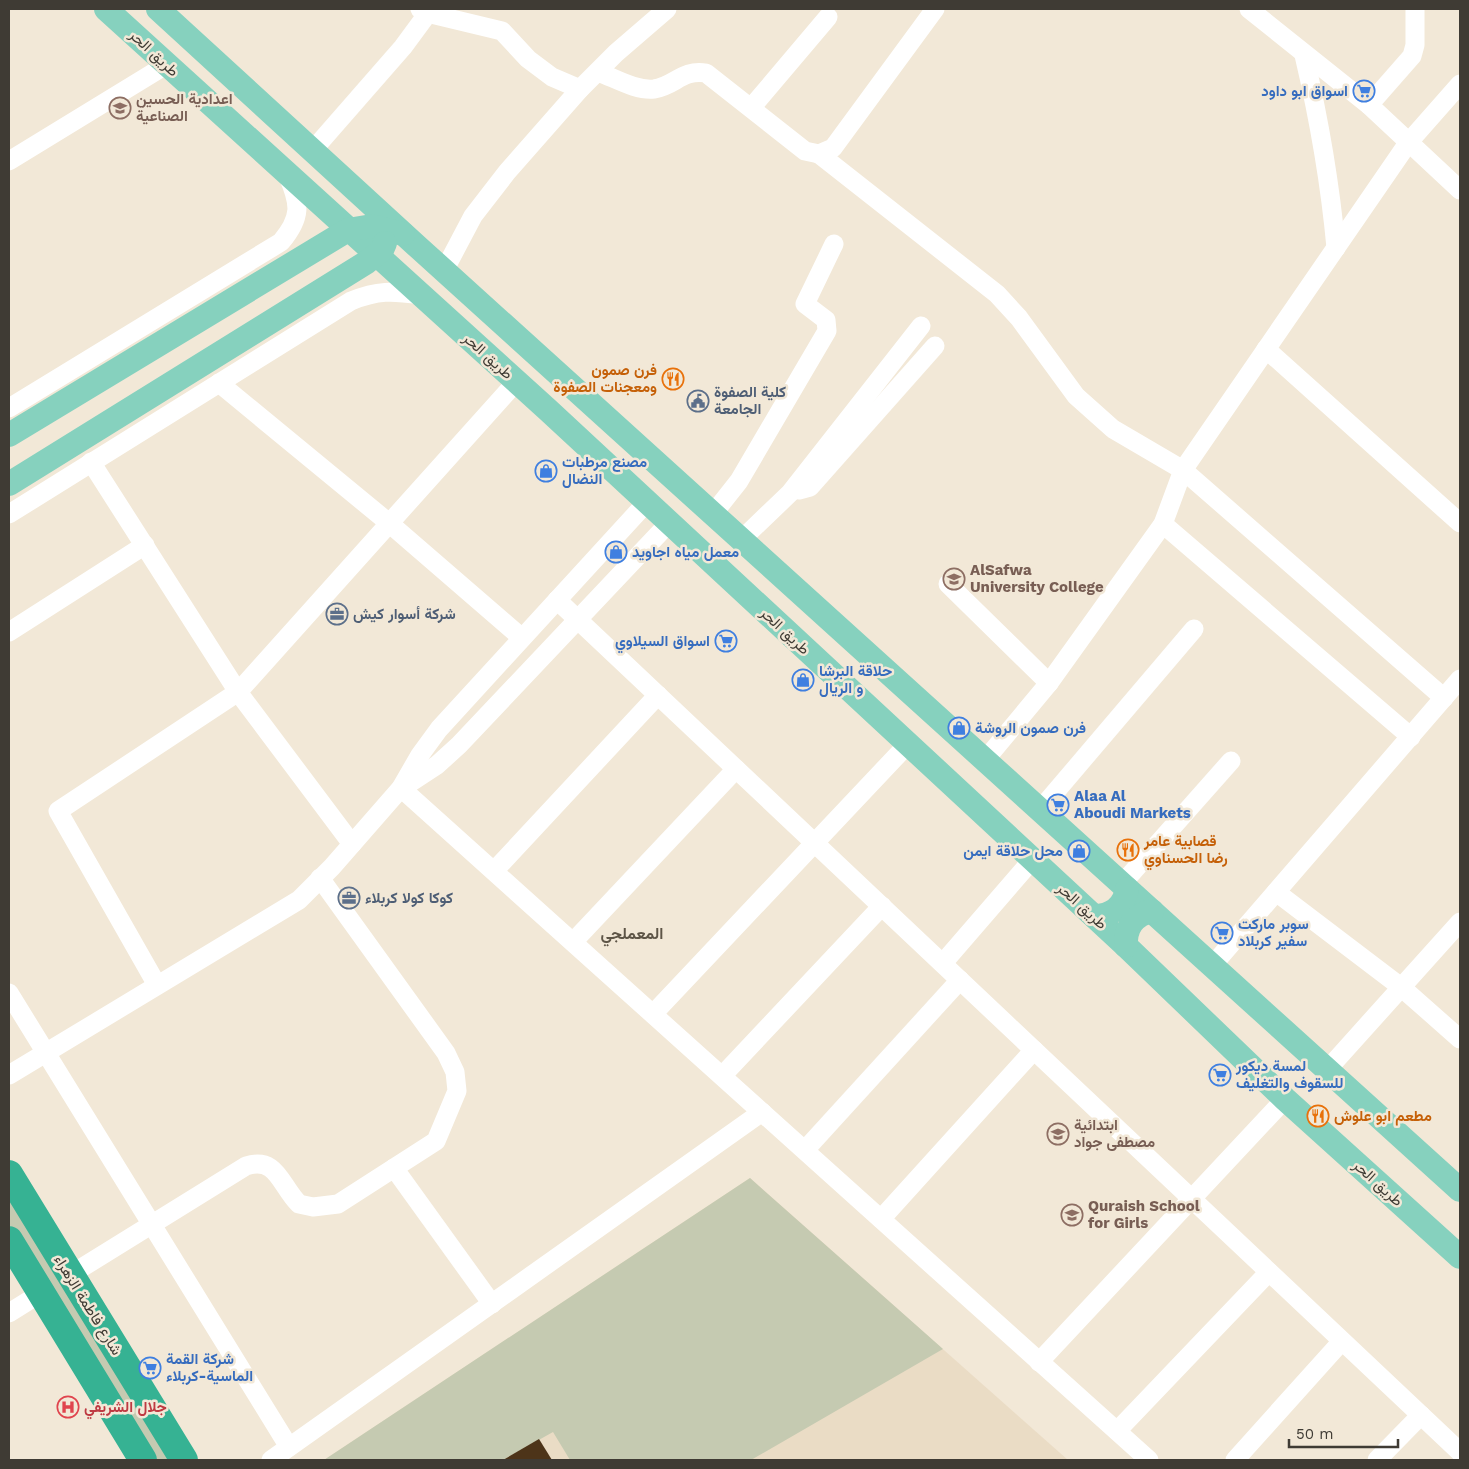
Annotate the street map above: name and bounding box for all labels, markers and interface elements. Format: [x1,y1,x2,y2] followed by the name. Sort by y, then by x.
[124,25,183,81] street label: طريق الحر
[1352,79,1376,103] supermarket icon: اسواق ابو داود
[1261,82,1348,100] place label: اسواق ابو داود
[136,90,233,125] place label: اعدادية الحسين الصناعية
[108,96,132,120] school or university icon: اعدادية الحسين الصناعية
[458,328,517,384] street label: طريق الحر
[553,361,657,396] place label: فرن صمون ومعجنات الصفوة
[661,367,685,391] restaurant icon: فرن صمون ومعجنات الصفوة
[714,383,786,418] place label: كلية الصفوة الجامعة
[686,389,710,413] public building icon: كلية الصفوة الجامعة
[562,453,647,488] place label: مصنع مرطبات النضال
[534,459,558,483] shop icon: مصنع مرطبات النضال
[604,540,628,564] shop icon: معمل مياه اجاويد
[632,543,739,561] place label: معمل مياه اجاويد
[970,561,1104,596] place label: AlSafwa University College
[942,567,966,591] school or university icon: AlSafwa University College
[325,602,349,626] office icon: شركة أسوار كيش
[755,603,814,659] street label: طريق الحر
[353,605,456,623] place label: شركة أسوار كيش
[714,629,738,653] supermarket icon: اسواق السيلاوي
[615,632,710,654] place label: اسواق السيلاوي
[819,662,892,697] place label: حلاقة البرشا و الريال
[791,668,815,692] shop icon: حلاقة البرشا و الريال
[947,716,971,740] shop icon: فرن صمون الروشة
[975,719,1086,737] place label: فرن صمون الروشة
[1074,787,1191,822] place label: Alaa Al Aboudi Markets
[1046,793,1070,817] supermarket icon: Alaa Al Aboudi Markets
[1143,832,1228,871] place label: قصابية عامر رضا الحسناوي
[1116,838,1140,862] restaurant icon: قصابية عامر رضا الحسناوي
[1067,839,1091,863] shop icon: محل حلاقة ايمن
[963,842,1063,860] place label: محل حلاقة ايمن
[1052,878,1111,934] street label: طريق الحر
[337,886,361,910] office icon: كوكا كولا كربلاء
[365,889,453,907] place label: كوكا كولا كربلاء
[1238,915,1309,950] place label: سوبر ماركت سفير كربلاد
[1210,921,1234,945] supermarket icon: سوبر ماركت سفير كربلاد
[601,924,664,947] district label: المعملجي
[1235,1057,1343,1092] place label: لمسة ديكور للسقوف والتغليف
[1208,1063,1232,1087] supermarket icon: لمسة ديكور للسقوف والتغليف
[1306,1104,1330,1128] restaurant icon: مطعم ابو علوش
[1334,1107,1432,1126] place label: مطعم ابو علوش
[1074,1116,1155,1151] place label: ابتدائية مصطفى جواد
[1046,1122,1070,1146] school or university icon: ابتدائية مصطفى جواد
[1348,1155,1407,1211] street label: طريق الحر
[1088,1197,1200,1232] place label: Quraish School for Girls
[1060,1203,1084,1227] school or university icon: Quraish School for Girls
[48,1252,126,1360] street label: شارع فاطمة الزهراء
[166,1350,253,1385] place label: شركة القمة الماسية-كربلاء
[138,1356,162,1380] supermarket icon: شركة القمة الماسية-كربلاء
[56,1395,80,1419] hospital icon: جلال الشريفي
[84,1398,167,1420] place label: جلال الشريفي
[1289,1416,1398,1448] scale bar
[1296,1425,1333,1443] text: 50 m

